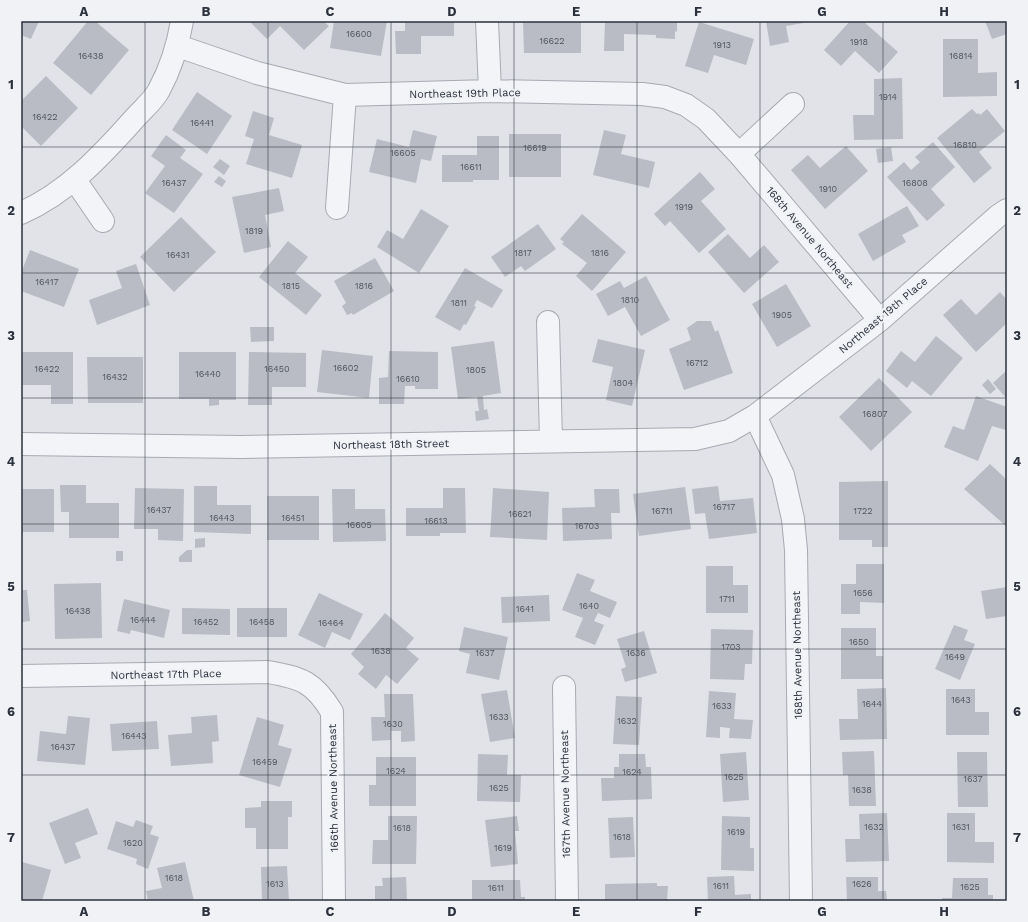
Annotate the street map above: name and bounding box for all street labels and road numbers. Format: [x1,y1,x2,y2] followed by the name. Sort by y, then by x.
[409,86,521,101] street label: Northeast 19th Place
[763,184,856,291] street label: 168th Avenue Northeast
[836,274,930,356] street label: Northeast 19th Place
[333,437,450,452] street label: Northeast 18th Street
[790,590,805,719] street label: 168th Avenue Northeast
[110,667,222,682] street label: Northeast 17th Place
[326,723,341,852] street label: 166th Avenue Northeast
[558,730,573,858] street label: 167th Avenue Northeast

